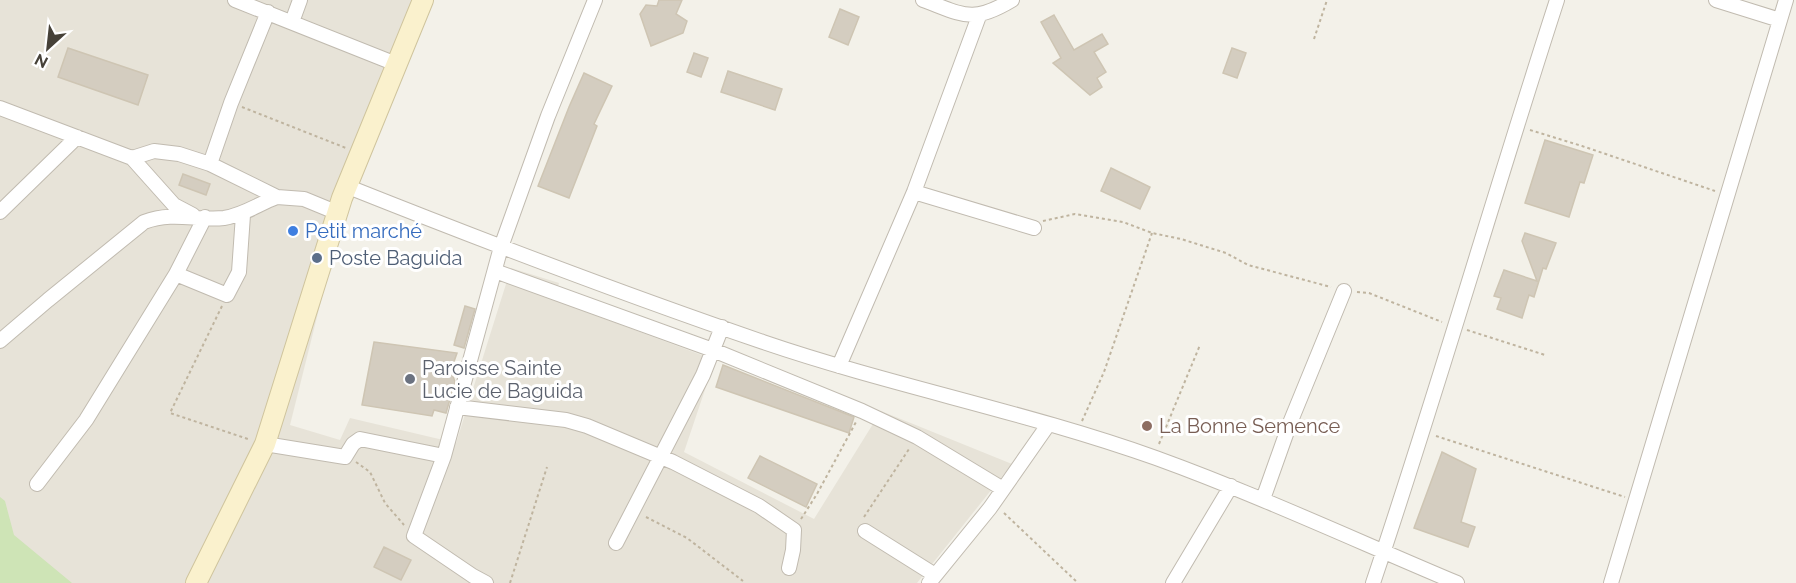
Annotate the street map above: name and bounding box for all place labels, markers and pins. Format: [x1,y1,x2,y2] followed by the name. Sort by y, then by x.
[305,219,422,243] place label: Petit marché
[286,224,300,238] marker: Petit marché
[329,246,462,270] place label: Poste Baguida
[310,251,324,265] marker: Poste Baguida
[422,356,583,403] place label: Paroisse Sainte Lucie de Baguida
[403,372,417,386] marker: Paroisse Sainte Lucie de Baguida
[1159,414,1341,438] place label: La Bonne Semence
[1140,419,1154,433] marker: La Bonne Semence

